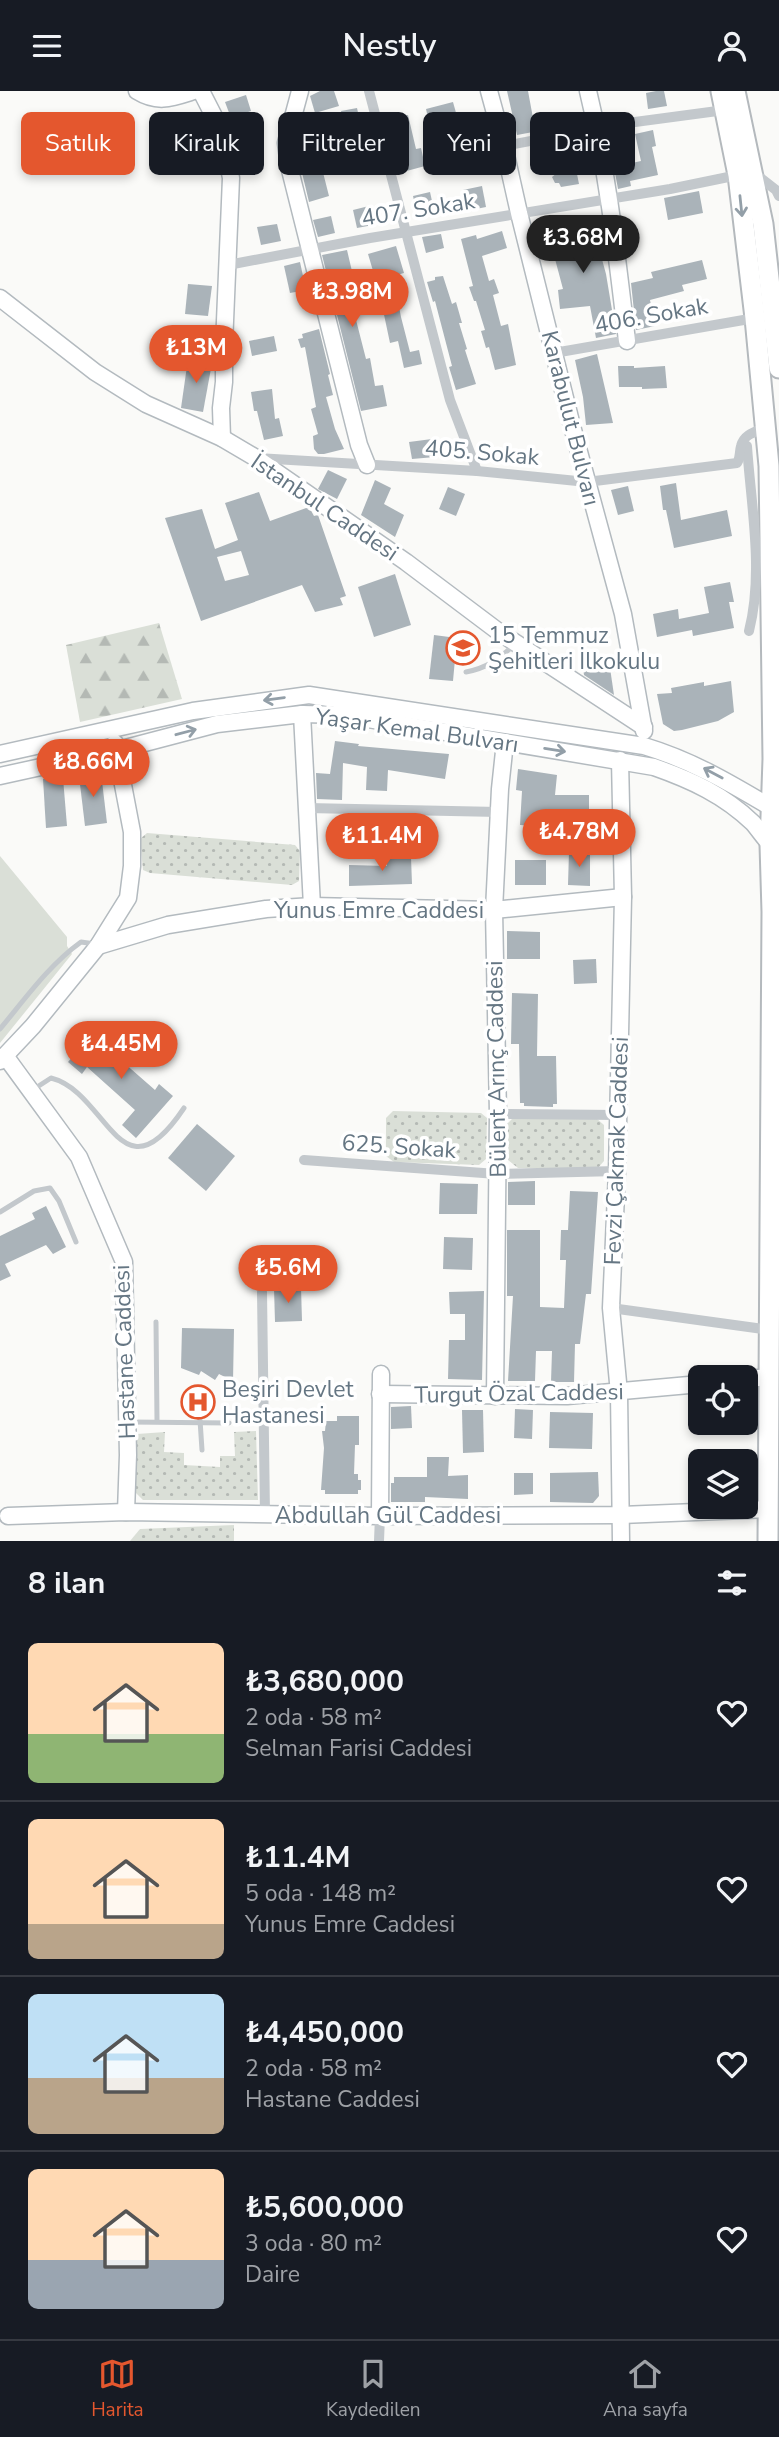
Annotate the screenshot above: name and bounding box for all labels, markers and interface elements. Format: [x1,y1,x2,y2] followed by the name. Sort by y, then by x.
[342,24,437,67] text: Nestly
[28,27,66,65] icon: menu
[713,27,751,65] icon: person
[21,112,135,175] chip: Satılık
[149,112,264,175] chip: Kiralık
[278,112,409,175] chip: Filtreler
[423,112,516,175] chip: Yeni
[530,112,635,175] chip: Daire
[359,185,478,234] street label: 407. Sokak
[735,195,748,217] one-way arrow
[526,215,640,275] pin: ₺3.68M
[543,222,623,253] text: ₺3.68M
[295,269,409,329] pin: ₺3.98M
[312,276,392,307] text: ₺3.98M
[592,290,711,341] street label: 406. Sokak
[155,325,237,385] pin: ₺13M
[534,327,607,509] street label: Karabulut Bulvarı
[165,332,227,363] text: ₺13M
[424,432,541,473] street label: 405. Sokak
[245,446,405,568] street label: İstanbul Caddesi
[488,620,660,677] place label: 15 Temmuz Şehitleri İlkokulu
[444,629,482,667] school or university icon: 15 Temmuz Şehitleri İlkokulu
[263,693,286,706] one-way arrow
[312,701,521,760] street label: Yaşar Kemal Bulvarı
[174,725,196,738] one-way arrow
[36,739,150,799] pin: ₺8.66M
[544,744,566,757] one-way arrow
[53,746,133,777] text: ₺8.66M
[703,766,723,780] one-way arrow
[522,809,636,869] pin: ₺4.78M
[325,813,439,873] pin: ₺11.4M
[539,816,619,847] text: ₺4.78M
[342,820,422,851] text: ₺11.4M
[273,895,484,926] street label: Yunus Emre Caddesi
[479,960,514,1178] street label: Bülent Arınç Caddesi
[64,1021,178,1081] pin: ₺4.45M
[81,1028,161,1059] text: ₺4.45M
[597,1036,636,1266] street label: Fevzi Çakmak Caddesi
[341,1127,458,1166] street label: 625. Sokak
[239,1245,337,1305] pin: ₺5.6M
[254,1252,322,1283] text: ₺5.6M
[106,1264,143,1440] street label: Hastane Caddesi
[688,1365,758,1519] map controls
[688,1365,758,1435] button: locate
[222,1374,355,1431] place label: Beşiri Devlet Hastanesi
[414,1376,624,1411] street label: Turgut Özal Caddesi
[179,1383,217,1421] hospital icon: Beşiri Devlet Hastanesi
[688,1449,758,1519] button: layers
[275,1500,501,1531] street label: Abdullah Gül Caddesi
[28,1563,105,1604] text: 8 ilan
[713,1564,751,1602] icon: filters
[245,1661,404,1702] text: ₺3,680,000
[84,1671,168,1755] icon: home
[713,1694,751,1732] icon: heart
[245,1702,382,1733] text: 2 oda · 58 m²
[245,1733,472,1764] text: Selman Farisi Caddesi
[245,1837,350,1878] text: ₺11.4M
[84,1847,168,1931] icon: home
[713,1870,751,1908] icon: heart
[245,1878,396,1909] text: 5 oda · 148 m²
[245,1909,455,1940] text: Yunus Emre Caddesi
[245,2012,404,2053] text: ₺4,450,000
[84,2022,168,2106] icon: home
[713,2045,751,2083] icon: heart
[245,2053,382,2084] text: 2 oda · 58 m²
[245,2084,420,2115] text: Hastane Caddesi
[245,2187,404,2228] text: ₺5,600,000
[84,2197,168,2281] icon: home
[713,2220,751,2258] icon: heart
[245,2228,382,2259] text: 3 oda · 80 m²
[245,2259,300,2290] text: Daire
[91,2355,144,2423] tab: Harita
[326,2355,421,2423] tab: Kaydedilen
[603,2355,688,2423] tab: Ana sayfa

